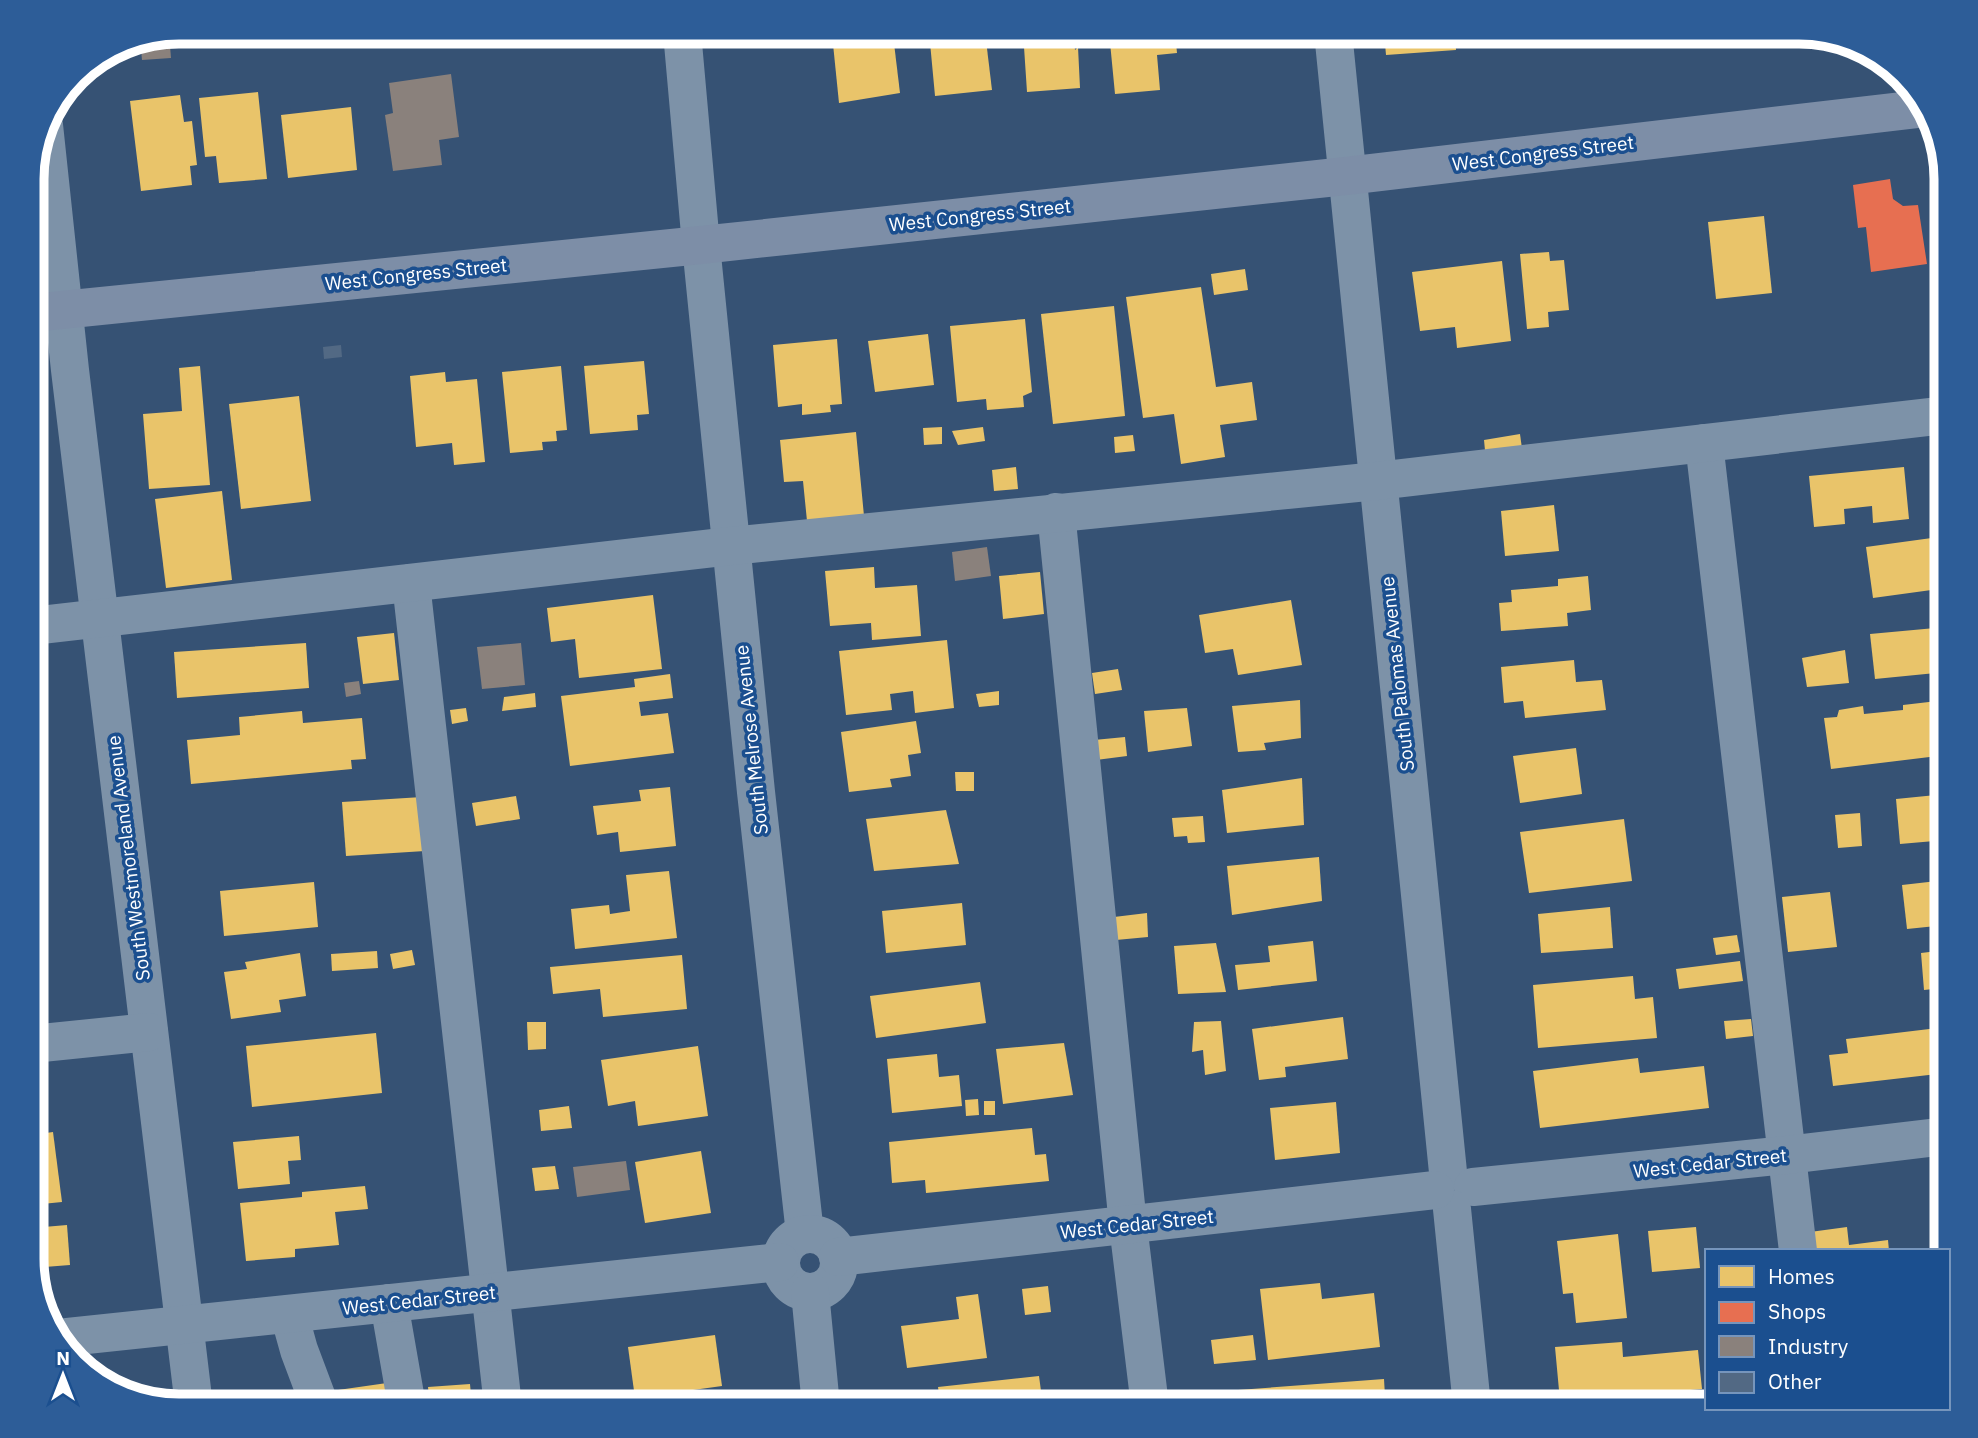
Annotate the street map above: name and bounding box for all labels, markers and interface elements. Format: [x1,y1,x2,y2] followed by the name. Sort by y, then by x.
[1451,130,1635,176] street label: West Congress Street
[888,194,1072,236] street label: West Congress Street
[324,253,508,295] street label: West Congress Street
[1375,575,1419,773] street label: South Palomas Avenue
[729,644,773,836] street label: South Melrose Avenue
[101,734,155,982] street label: South Westmoreland Avenue
[1632,1143,1788,1183] street label: West Cedar Street
[1059,1204,1215,1244] street label: West Cedar Street
[1705,1249,1950,1410] legend
[1768,1262,1835,1290] text: Homes
[341,1280,497,1320] street label: West Cedar Street
[1768,1297,1826,1325] text: Shops
[1768,1332,1849,1360] text: Industry
[28,1340,98,1410] north arrow
[56,1346,70,1370] text: N
[1768,1367,1822,1395] text: Other

